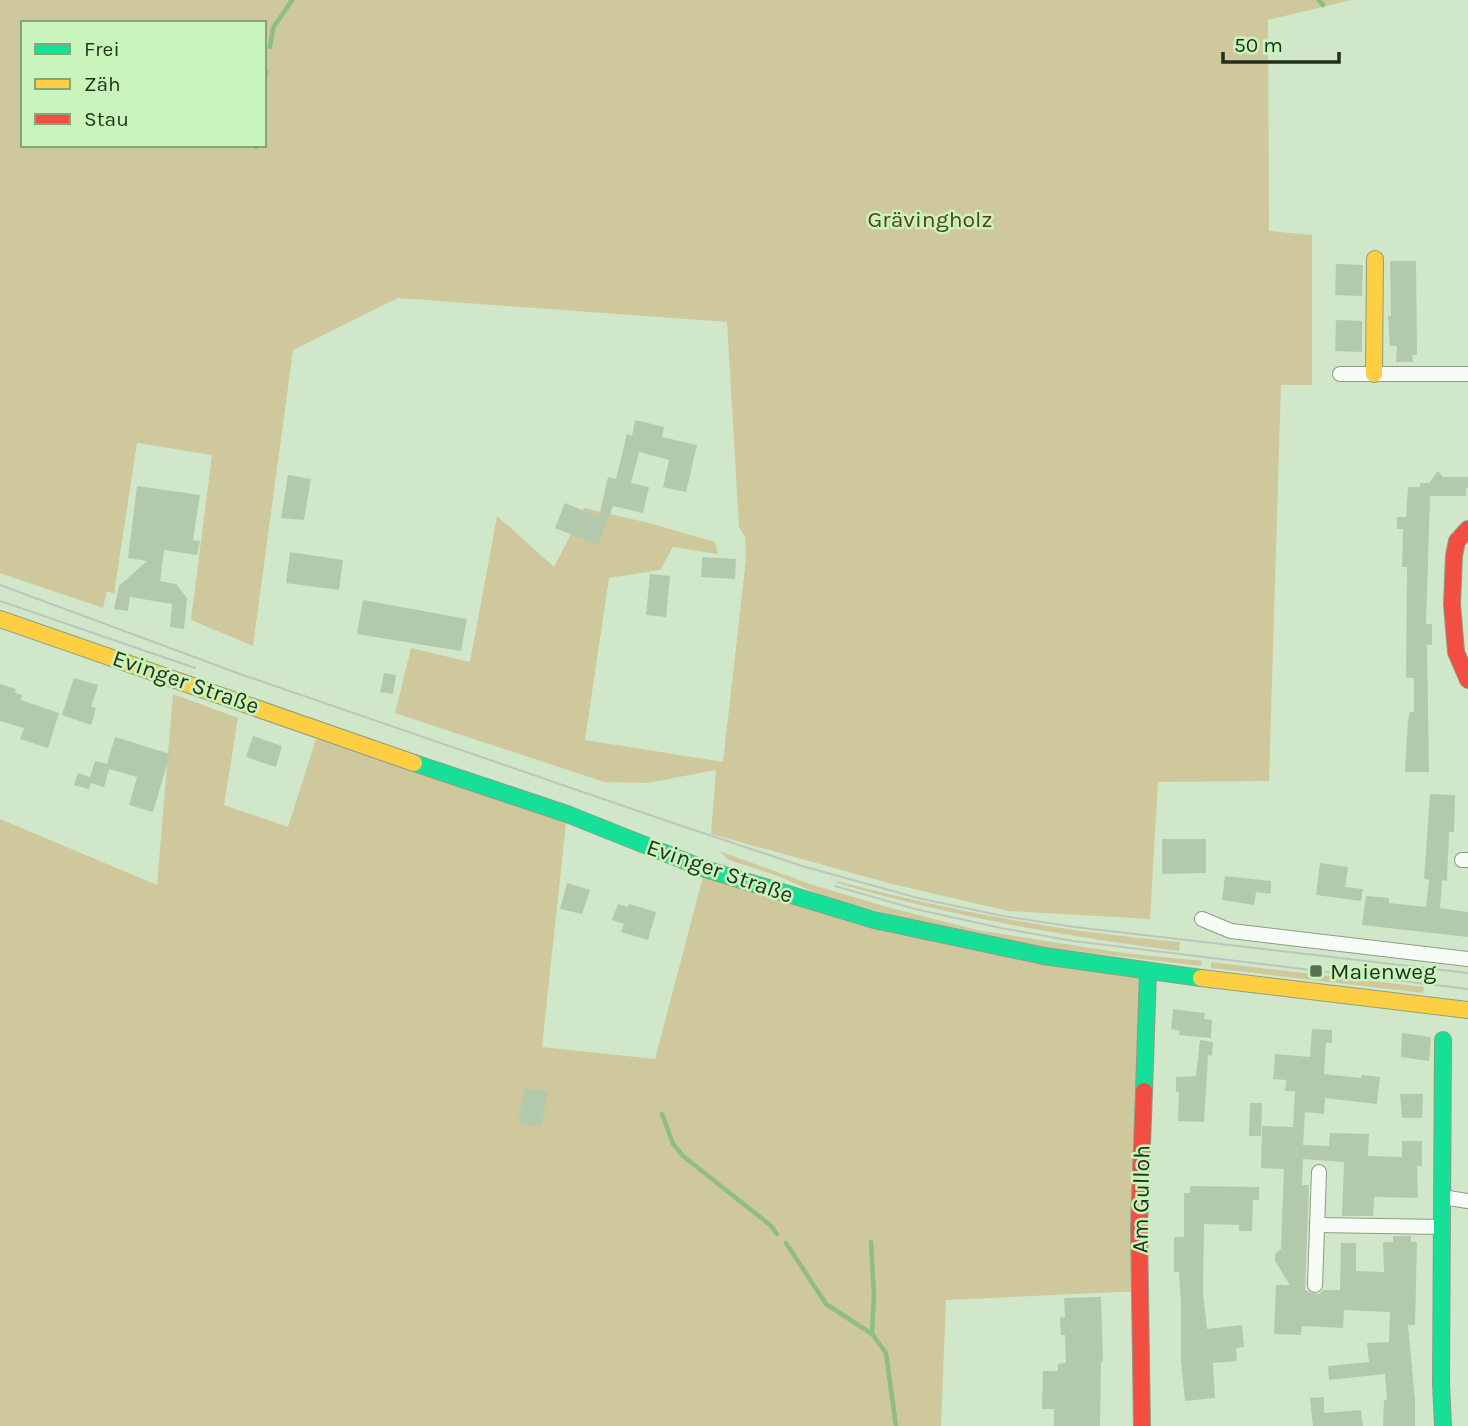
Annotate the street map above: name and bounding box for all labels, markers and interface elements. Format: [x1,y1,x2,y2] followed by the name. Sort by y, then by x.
[21,21,266,147] legend
[1223,21,1338,65] scale bar
[1234,33,1283,57] text: 50 m
[84,37,120,61] text: Frei
[84,72,121,96] text: Zäh
[84,107,129,131] text: Stau
[868,206,992,233] park label: Grävingholz
[109,644,263,720] street label: Evinger Straße
[643,833,797,909] street label: Evinger Straße
[1330,958,1436,985] place label: Maienweg
[1308,963,1324,979] marker: Maienweg
[1127,1145,1155,1253] street label: Am Gulloh

